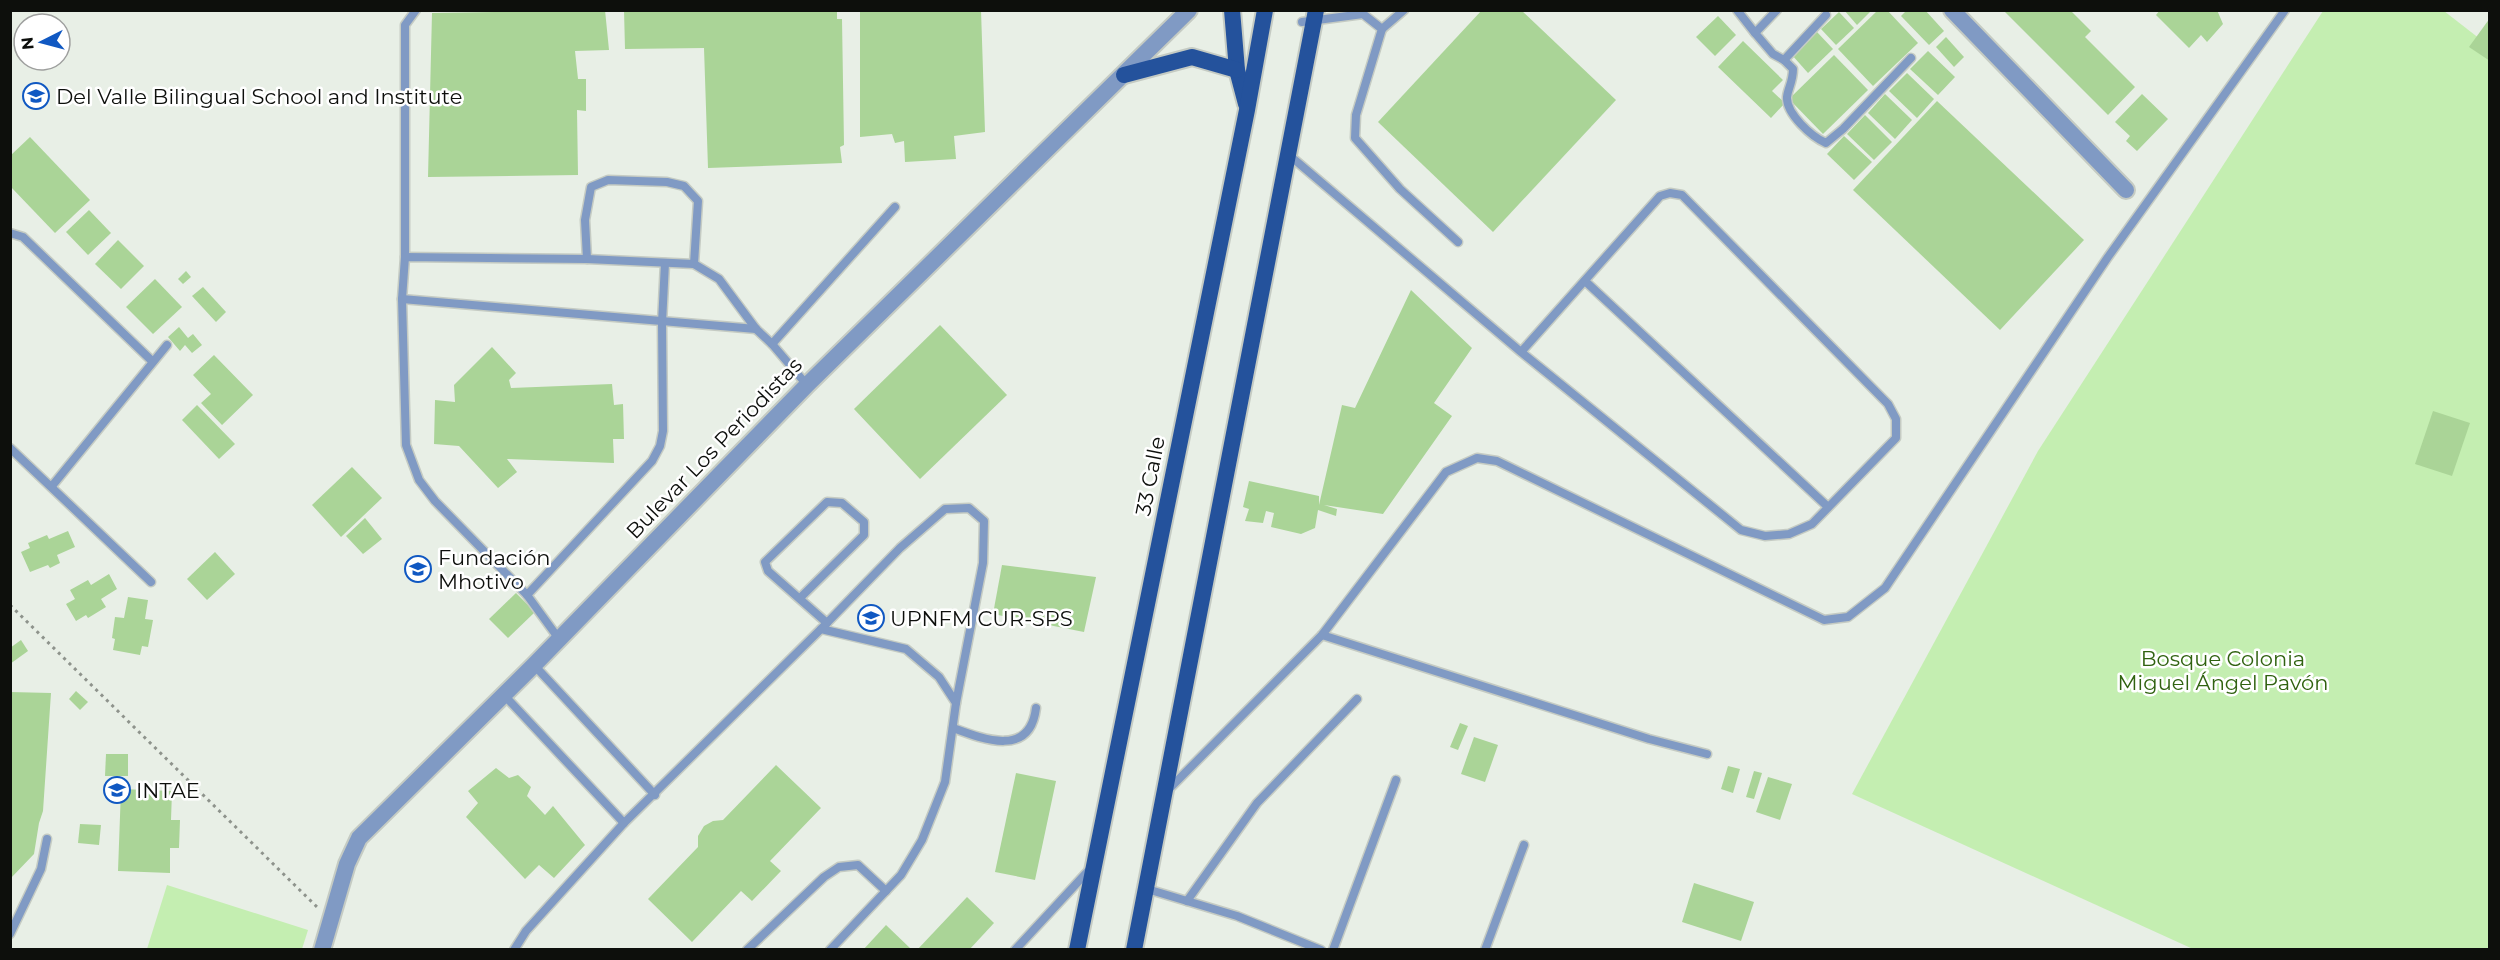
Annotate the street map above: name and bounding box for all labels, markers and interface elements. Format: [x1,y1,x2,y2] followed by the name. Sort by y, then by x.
[12,12,72,72] north arrow
[17,36,38,51] text: N
[21,81,51,111] school or university icon: Del Valle Bilingual School and Institute
[56,84,462,109] place label: Del Valle Bilingual School and Institute
[621,352,807,544] street label: Bulevar Los Periodistas
[1130,434,1170,518] street label: 33 Calle
[438,545,551,594] place label: Fundación Mhotivo
[403,554,433,584] school or university icon: Fundación Mhotivo
[856,603,886,633] school or university icon: UPNFM CUR-SPS
[890,606,1073,631] place label: UPNFM CUR-SPS
[2118,646,2328,695] park label: Bosque Colonia Miguel Ángel Pavón
[102,775,132,805] school or university icon: INTAE
[136,778,200,803] place label: INTAE

